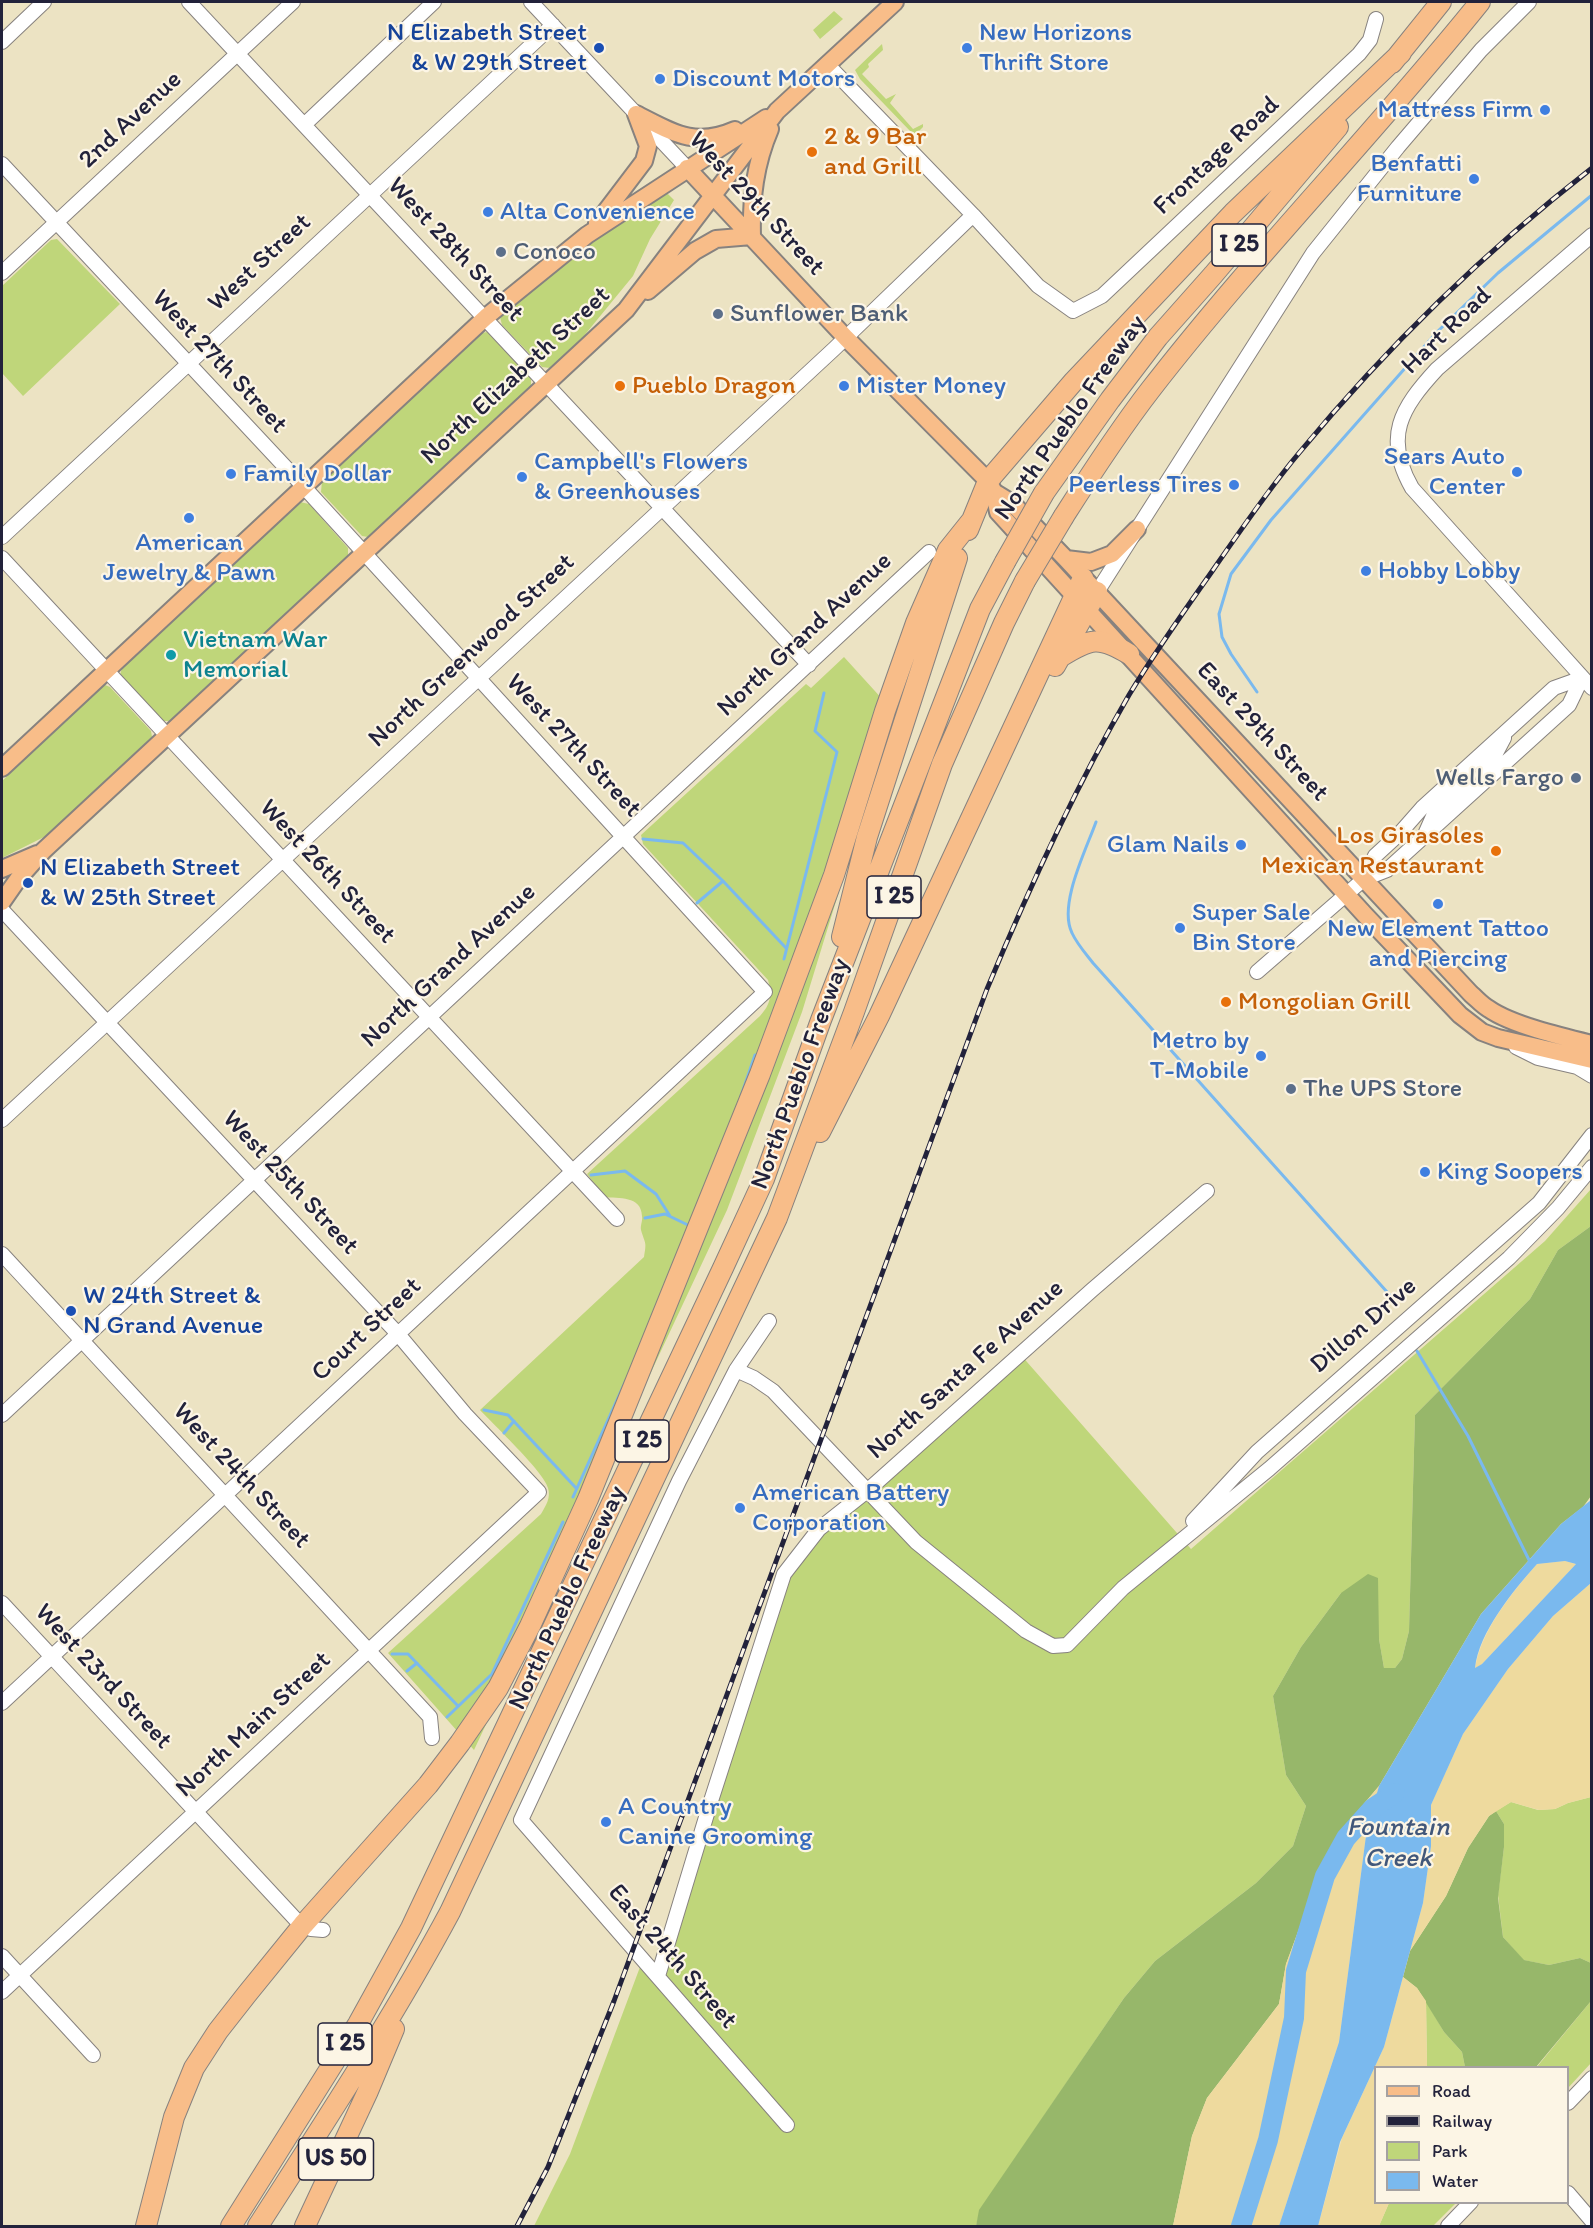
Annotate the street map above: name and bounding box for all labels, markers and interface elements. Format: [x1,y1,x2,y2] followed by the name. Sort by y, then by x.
[387,17,587,78] place label: N Elizabeth Street & W 29th Street
[979,17,1132,78] place label: New Horizons Thrift Store
[592,41,606,55] marker: N Elizabeth Street & W 29th Street
[960,41,974,55] marker: New Horizons Thrift Store
[672,63,855,95] place label: Discount Motors
[73,64,189,176] street label: 2nd Avenue
[653,72,667,86] marker: Discount Motors
[1148,90,1286,222] street label: Frontage Road
[1377,94,1533,126] place label: Mattress Firm
[1538,103,1552,117] marker: Mattress Firm
[824,121,926,182] place label: 2 & 9 Bar and Grill
[681,125,831,283] street label: West 29th Street
[805,145,819,159] marker: 2 & 9 Bar and Grill
[1357,148,1462,210] place label: Benfatti Furniture
[380,171,530,329] street label: West 28th Street
[1467,172,1481,186] marker: Benfatti Furniture
[500,196,695,228] place label: Alta Convenience
[481,205,495,219] marker: Alta Convenience
[202,207,318,319] street label: West Street
[1212,224,1266,266] road number: I 25
[513,236,596,268] place label: Conoco
[494,245,508,259] marker: Conoco
[415,280,617,472] street label: North Elizabeth Street
[1395,280,1499,382] street label: Hart Road
[144,284,294,440] street label: West 27th Street
[730,298,908,330] place label: Sunflower Bank
[711,307,725,321] marker: Sunflower Bank
[988,309,1154,527] street label: North Pueblo Freeway
[632,370,796,402] place label: Pueblo Dragon
[856,370,1006,402] place label: Mister Money
[613,379,627,393] marker: Pueblo Dragon
[837,379,851,393] marker: Mister Money
[1384,441,1505,502] place label: Sears Auto Center
[534,446,748,508] place label: Campbell's Flowers & Greenhouses
[243,458,391,490] place label: Family Dollar
[1510,465,1524,479] marker: Sears Auto Center
[224,467,238,481] marker: Family Dollar
[1068,469,1222,501] place label: Peerless Tires
[515,470,529,484] marker: Campbell's Flowers & Greenhouses
[1227,478,1241,492] marker: Peerless Tires
[182,511,196,525] marker: American Jewelry & Pawn
[103,527,275,588] place label: American Jewelry & Pawn
[711,546,899,724] street label: North Grand Avenue
[362,547,582,755] street label: North Greenwood Street
[1378,555,1520,587] place label: Hobby Lobby
[1359,564,1373,578] marker: Hobby Lobby
[183,624,327,686] place label: Vietnam War Memorial
[164,648,178,662] marker: Vietnam War Memorial
[1189,656,1335,808] street label: East 29th Street
[498,668,648,824] street label: West 27th Street
[1435,762,1564,794] place label: Wells Fargo
[1569,771,1583,785] marker: Wells Fargo
[252,793,402,951] street label: West 26th Street
[1261,820,1484,882] place label: Los Girasoles Mexican Restaurant
[1107,829,1229,861] place label: Glam Nails
[1234,838,1248,852] marker: Glam Nails
[1489,844,1503,858] marker: Los Girasoles Mexican Restaurant
[40,852,240,914] place label: N Elizabeth Street & W 25th Street
[21,876,35,890] marker: N Elizabeth Street & W 25th Street
[867,876,921,918] road number: I 25
[355,877,543,1055] street label: North Grand Avenue
[1192,897,1311,958] place label: Super Sale Bin Store
[1431,897,1445,911] marker: New Element Tattoo and Piercing
[1327,913,1549,975] place label: New Element Tattoo and Piercing
[1173,921,1187,935] marker: Super Sale Bin Store
[745,954,857,1194] street label: North Pueblo Freeway
[1238,986,1411,1018] place label: Mongolian Grill
[1219,995,1233,1009] marker: Mongolian Grill
[1150,1025,1249,1086] place label: Metro by T-Mobile
[1254,1049,1268,1063] marker: Metro by T-Mobile
[1303,1073,1462,1105] place label: The UPS Store
[1284,1082,1298,1096] marker: The UPS Store
[215,1104,365,1262] street label: West 25th Street
[1437,1156,1583,1188] place label: King Soopers
[1418,1165,1432,1179] marker: King Soopers
[306,1271,428,1389] street label: Court Street
[1304,1271,1424,1381] street label: Dillon Drive
[861,1273,1071,1467] street label: North Santa Fe Avenue
[83,1280,263,1342] place label: W 24th Street & N Grand Avenue
[64,1304,78,1318] marker: W 24th Street & N Grand Avenue
[166,1397,316,1555] street label: West 24th Street
[615,1420,669,1462] road number: I 25
[752,1477,949,1538] place label: American Battery Corporation
[502,1481,634,1715] street label: North Pueblo Freeway
[733,1501,747,1515] marker: American Battery Corporation
[28,1598,178,1756] street label: West 23rd Street
[170,1645,338,1805] street label: North Main Street
[618,1791,812,1852] place label: A Country Canine Grooming
[1346,1812,1450,1875] water label: Fountain Creek
[599,1815,613,1829] marker: A Country Canine Grooming
[601,1878,743,2036] street label: East 24th Street
[318,2023,372,2065] road number: I 25
[1374,2066,1569,2204] legend
[1432,2080,1471,2102] text: Road
[1432,2110,1492,2132] text: Railway
[298,2138,374,2180] road number: US 50
[1432,2140,1467,2162] text: Park
[1432,2170,1478,2192] text: Water

